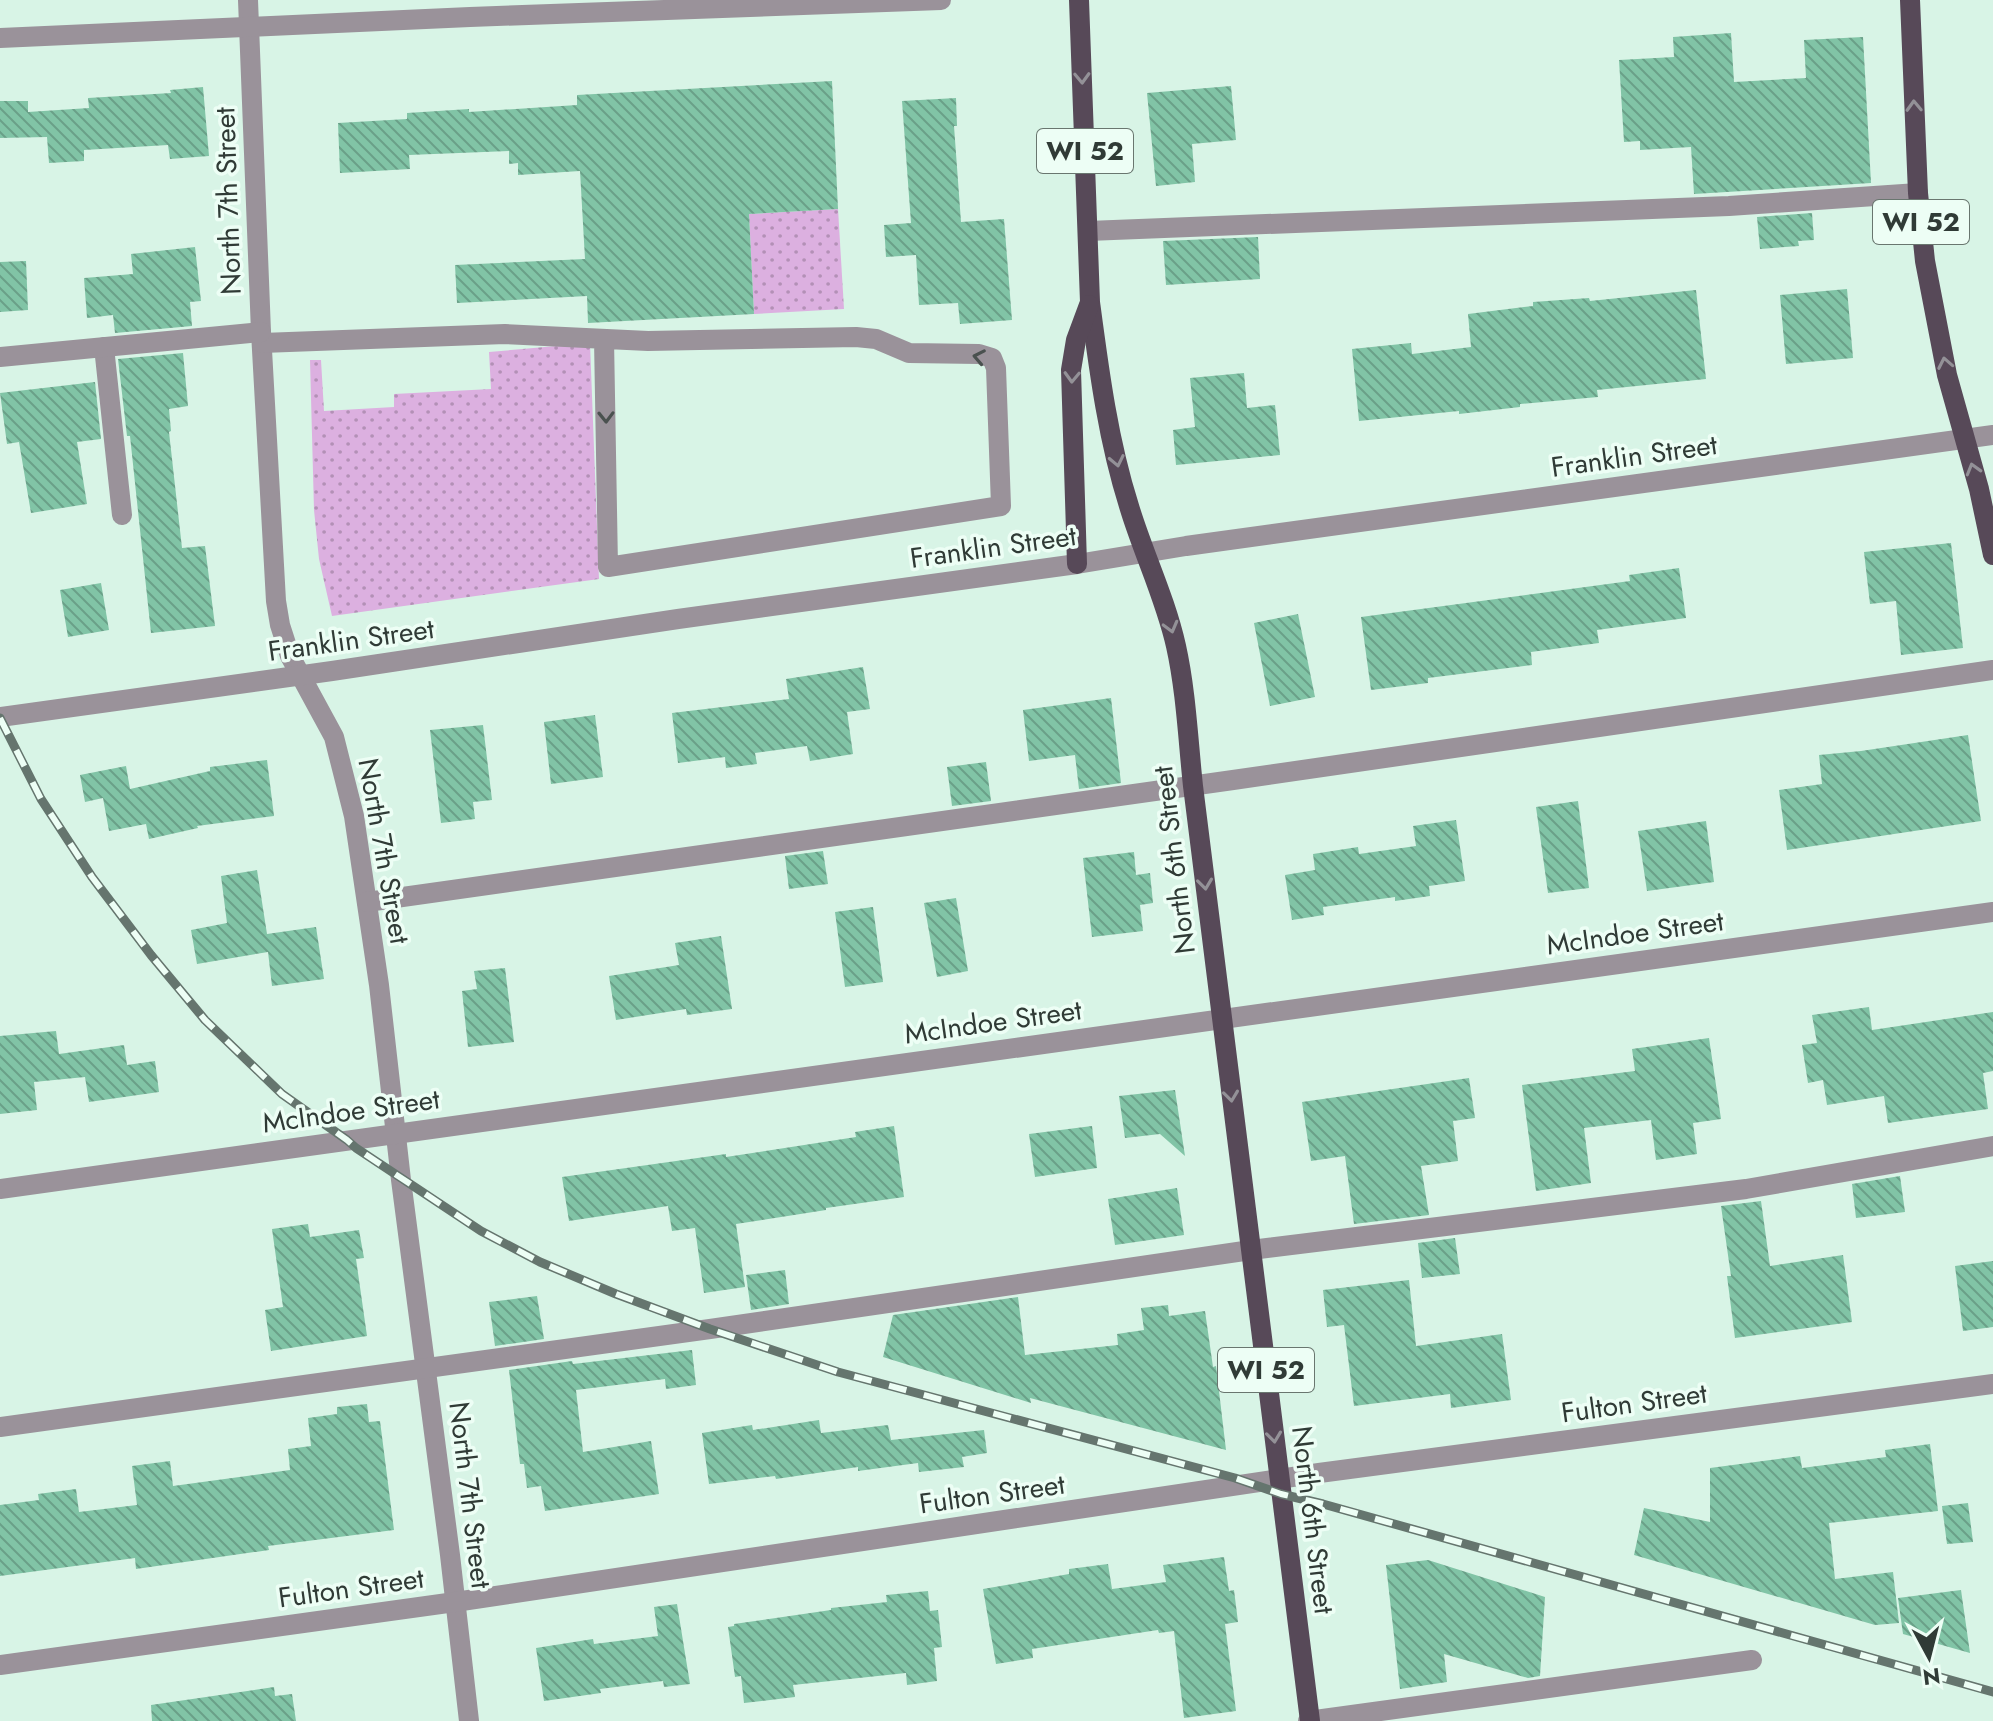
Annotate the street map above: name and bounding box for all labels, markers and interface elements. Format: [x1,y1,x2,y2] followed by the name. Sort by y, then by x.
[1073,72,1090,85] one-way arrow
[1906,99,1923,112] one-way arrow
[204,106,252,296] street label: North 7th Street
[1037,129,1133,173] road number: WI 52
[1873,200,1969,244] road number: WI 52
[972,349,986,366] one-way arrow
[1938,357,1955,370] one-way arrow
[1063,371,1080,384] one-way arrow
[597,411,615,424] one-way arrow
[1548,424,1720,488] street label: Franklin Street
[1108,454,1125,468] one-way arrow
[1966,463,1982,477] one-way arrow
[907,515,1079,579] street label: Franklin Street
[265,608,437,672] street label: Franklin Street
[1162,619,1179,633] one-way arrow
[348,755,421,947] street label: North 7th Street
[1142,763,1206,956] street label: North 6th Street
[1197,878,1214,891] one-way arrow
[1544,900,1727,966] street label: McIndoe Street
[902,989,1085,1055] street label: McIndoe Street
[260,1078,443,1144] street label: McIndoe Street
[1223,1090,1240,1103] one-way arrow
[1218,1348,1314,1392] road number: WI 52
[1559,1372,1710,1433] street label: Fulton Street
[438,1399,502,1591] street label: North 7th Street
[1281,1424,1345,1617] street label: North 6th Street
[1266,1431,1283,1444] one-way arrow
[917,1463,1068,1524] street label: Fulton Street
[276,1557,427,1618] street label: Fulton Street
[1889,1617,1969,1697] north arrow
[1921,1660,1942,1694] text: N

